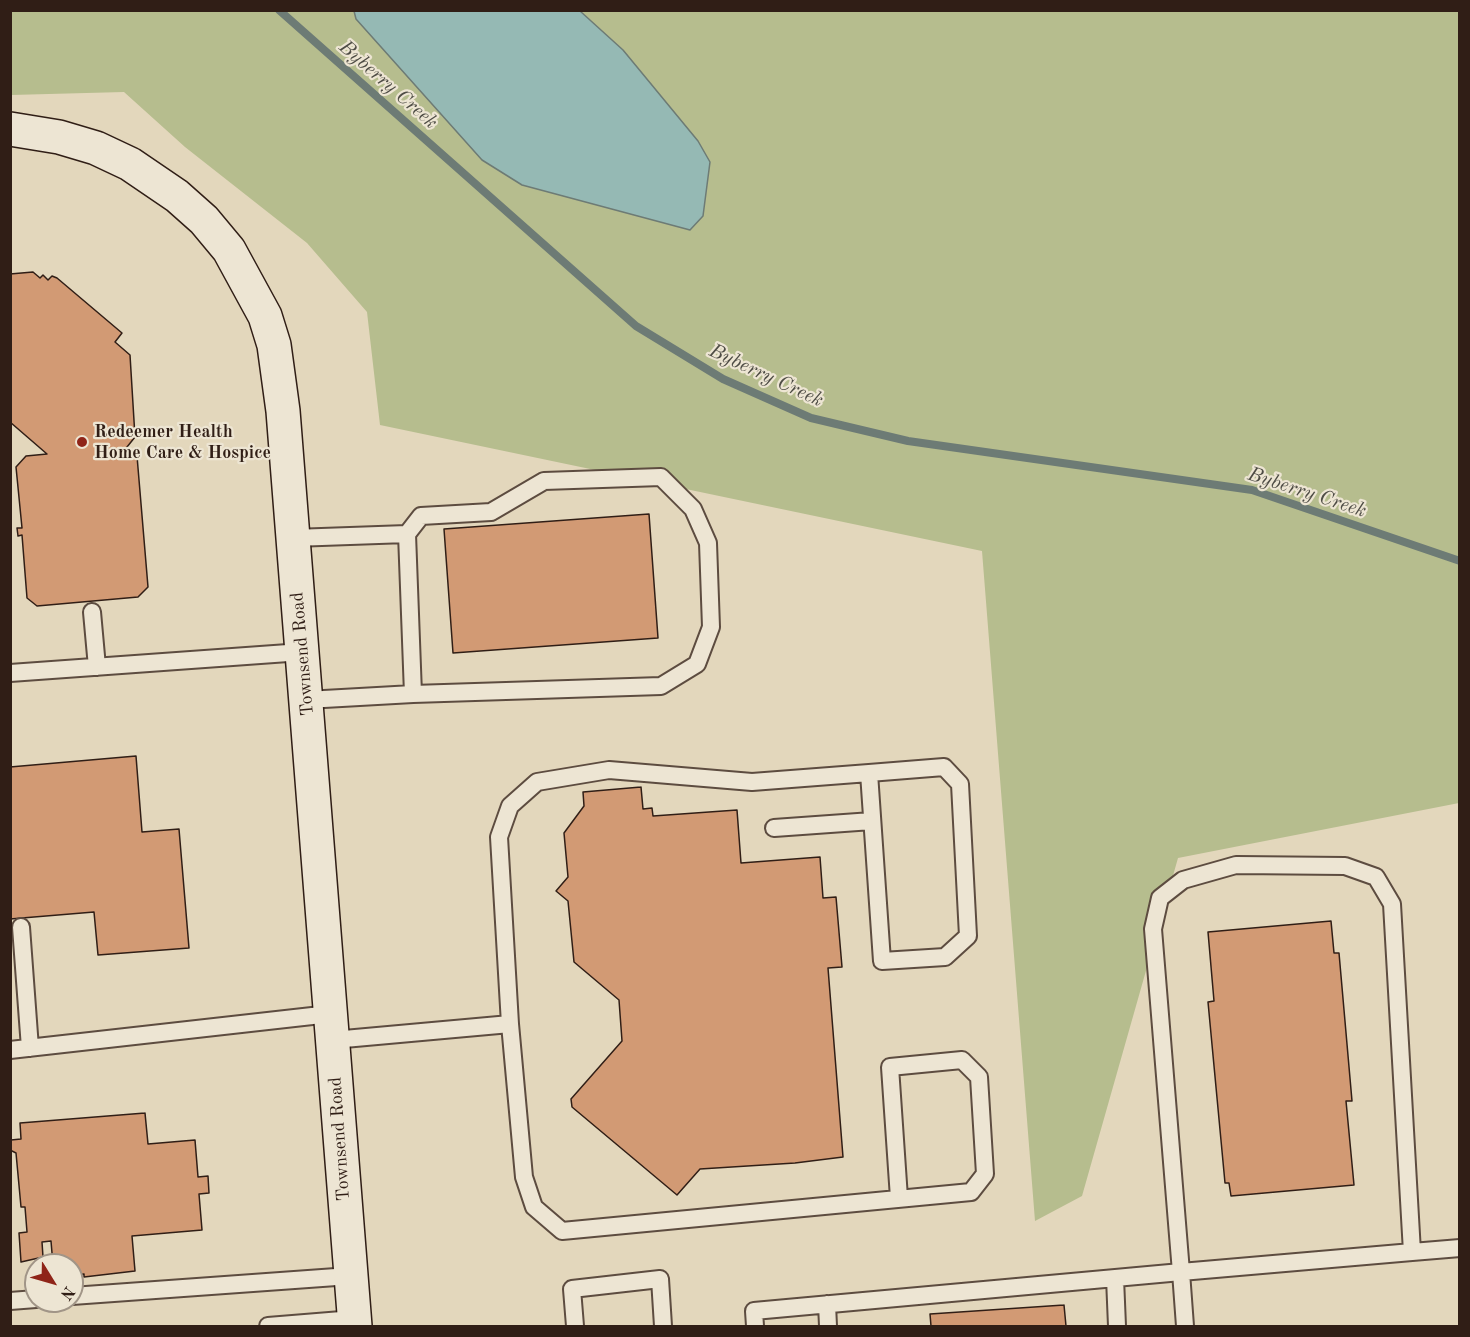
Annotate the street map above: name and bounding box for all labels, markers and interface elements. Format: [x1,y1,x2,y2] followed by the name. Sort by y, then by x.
[334,36,442,134] water label: Byberry Creek
[705,339,827,413] water label: Byberry Creek
[94,421,271,464] place label: Redeemer Health Home Care & Hospice
[75,435,89,449] marker: Redeemer Health Home Care & Hospice
[1245,463,1369,523] water label: Byberry Creek
[287,591,319,717] street label: Townsend Road
[325,1076,355,1202] street label: Townsend Road
[24,1253,84,1313] north arrow
[57,1283,77,1302] text: N

